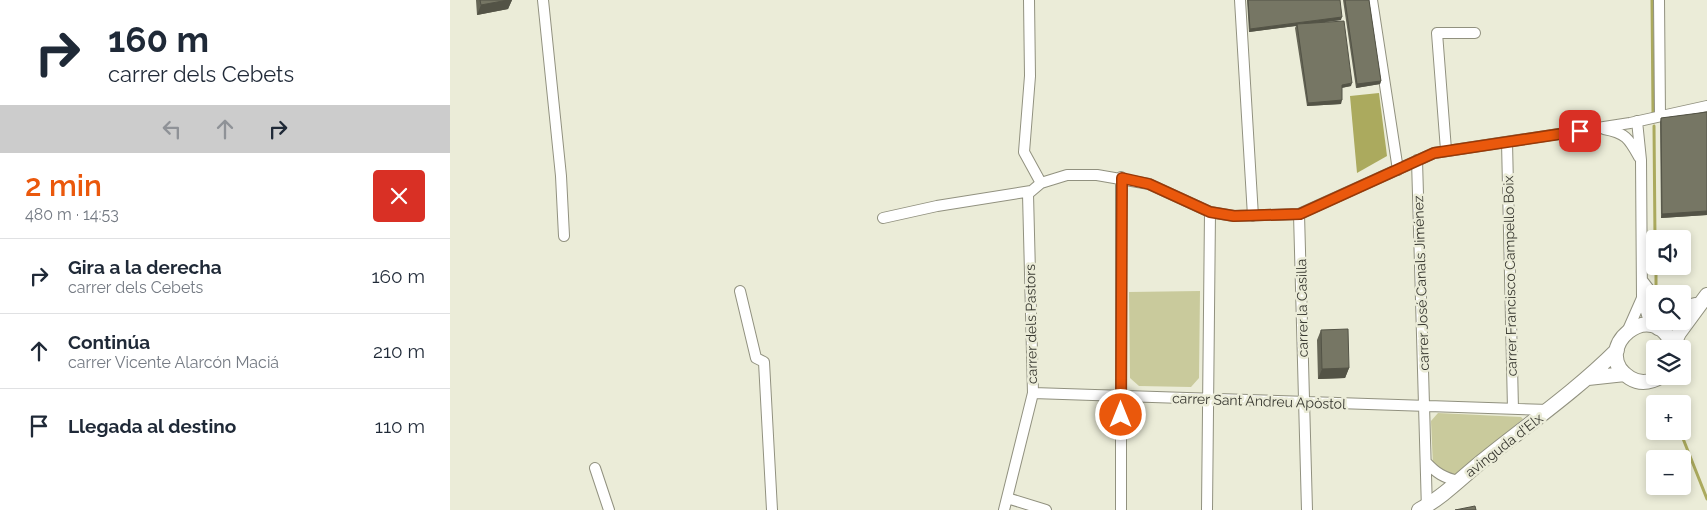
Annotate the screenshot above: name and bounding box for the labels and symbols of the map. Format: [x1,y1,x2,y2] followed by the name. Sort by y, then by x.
[1559,110,1601,152] pin
[1500,175,1520,377] street label: carrer Francisco Campello Boix
[1410,195,1432,371] street label: carrer José Canals Jiménez
[1293,259,1311,357] street label: carrer la Casilla
[1022,264,1040,384] street label: carrer dels Pastors
[1094,388,1146,440] position arrow
[1172,390,1346,412] street label: carrer Sant Andreu Apòstol
[1462,410,1546,480] street label: avinguda d'Elx

